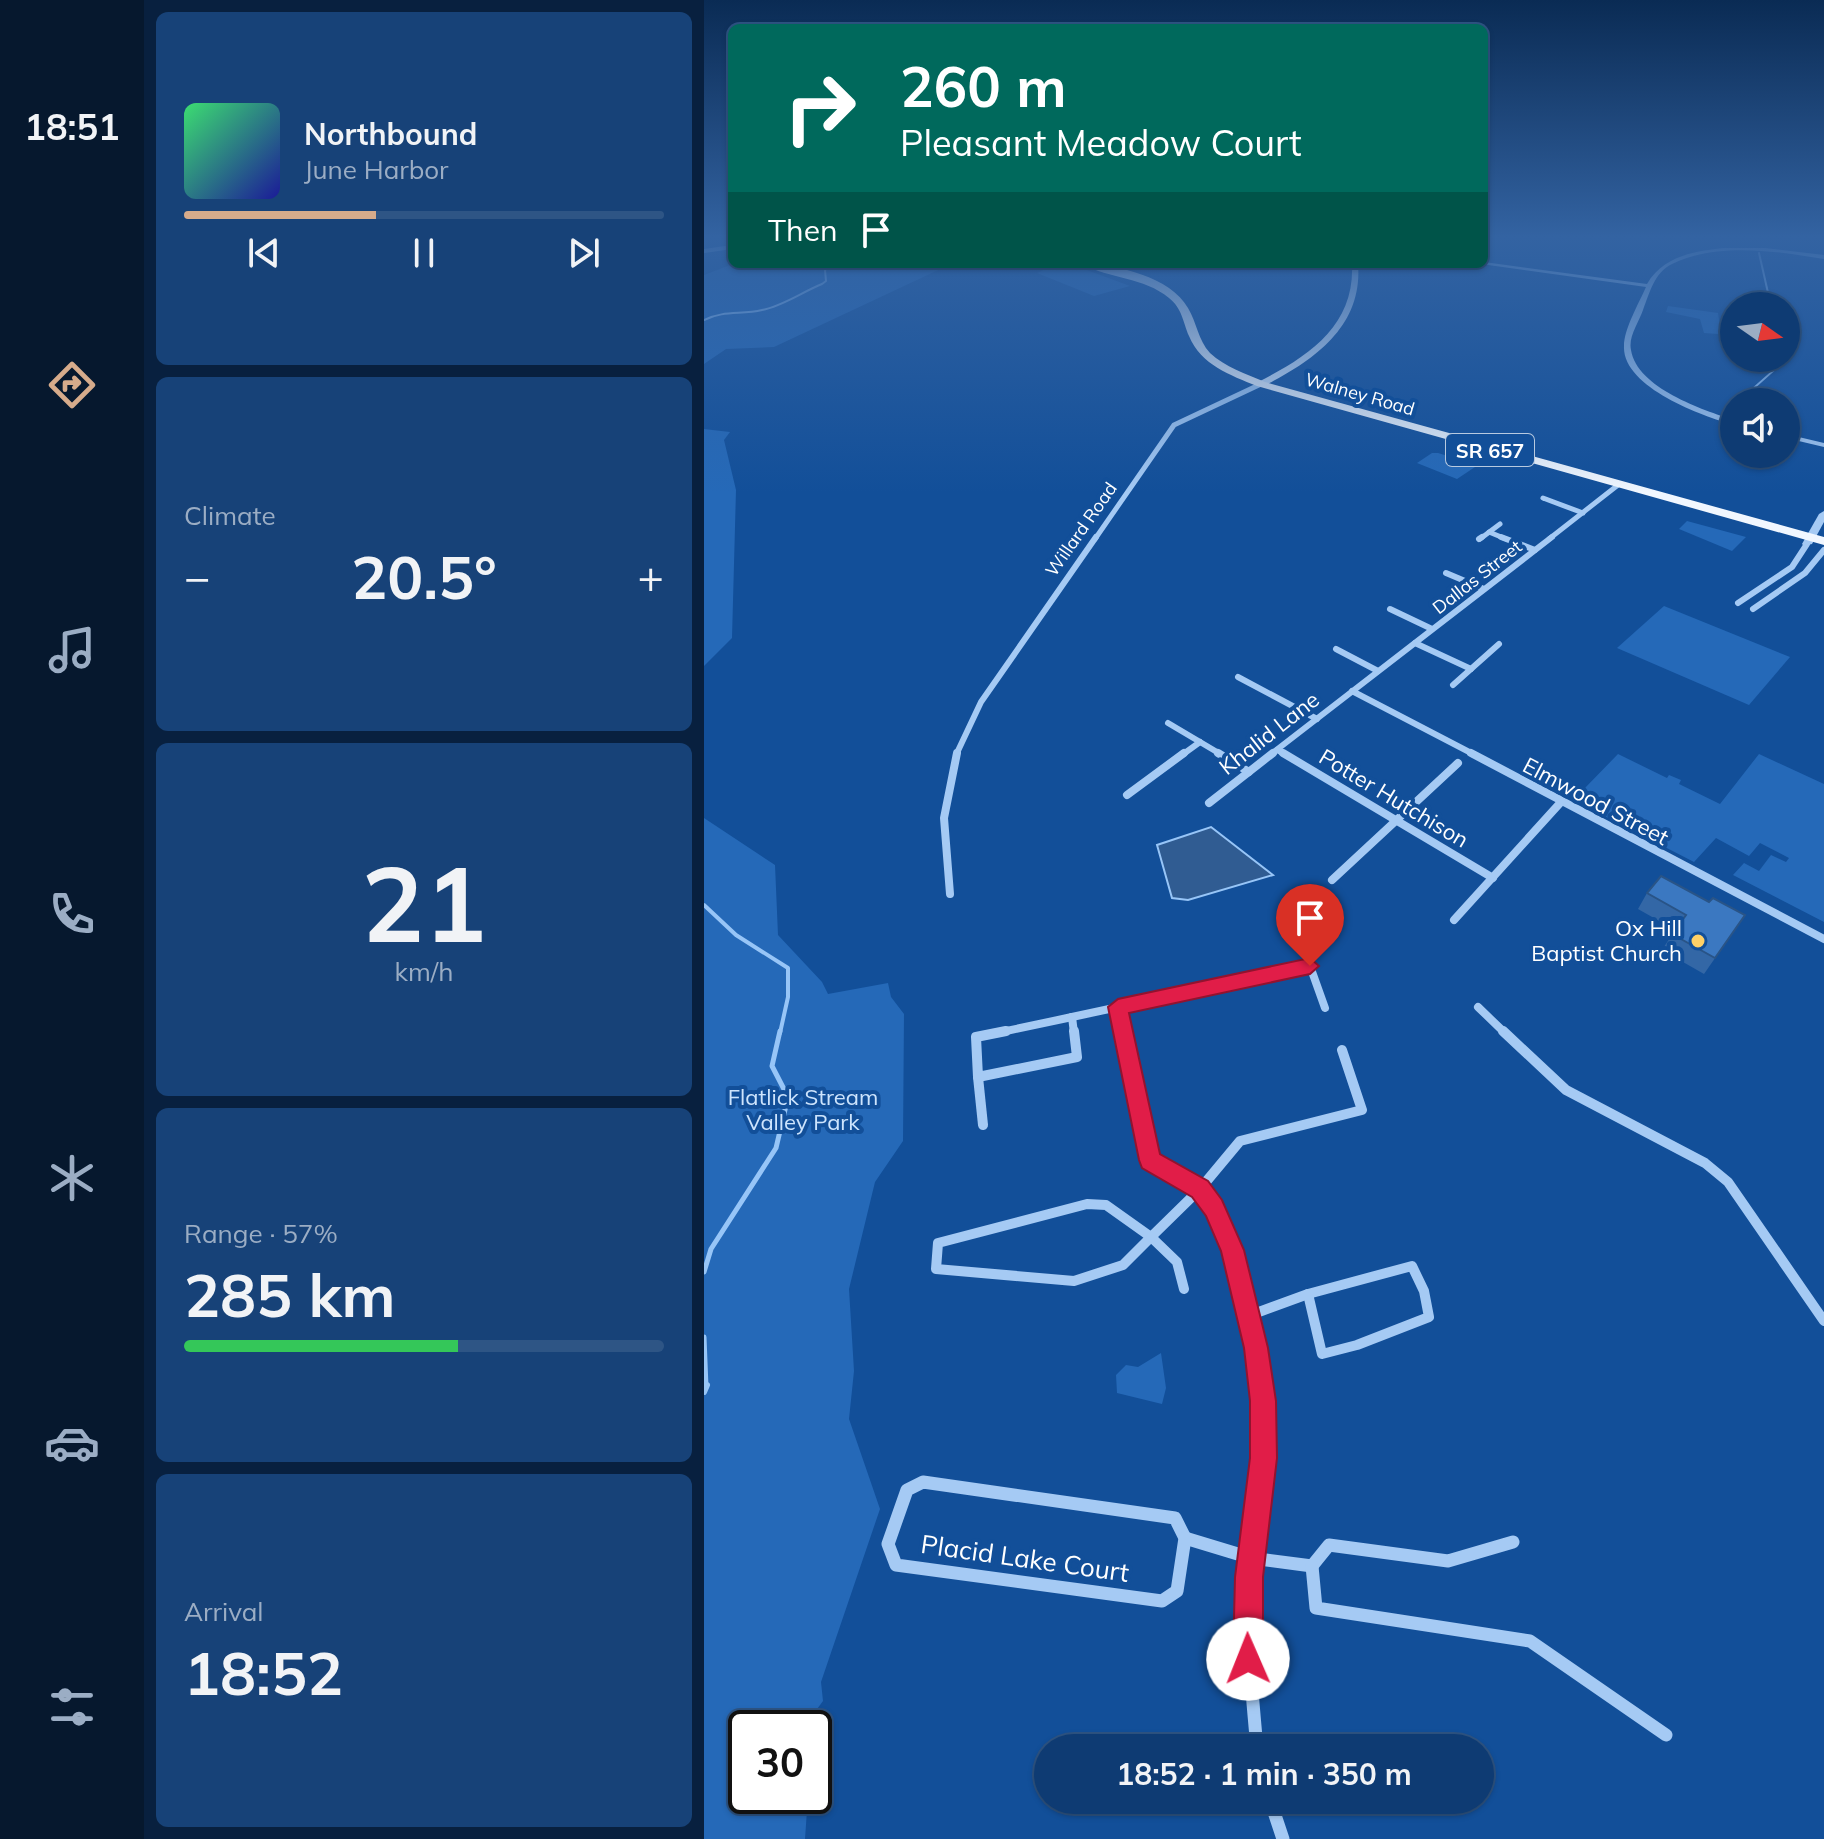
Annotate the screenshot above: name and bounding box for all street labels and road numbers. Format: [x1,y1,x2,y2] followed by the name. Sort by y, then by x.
[1303,367,1417,421] street label: Walney Road
[1446,434,1534,466] road number: SR 657
[1040,477,1122,581] street label: Willard Road
[1428,535,1526,619] street label: Dallas Street
[1213,685,1325,781] street label: Khalid Lane
[1314,742,1474,854] street label: Potter Hutchison
[1518,751,1674,851] street label: Elmwood Street
[919,1527,1131,1589] street label: Placid Lake Court

